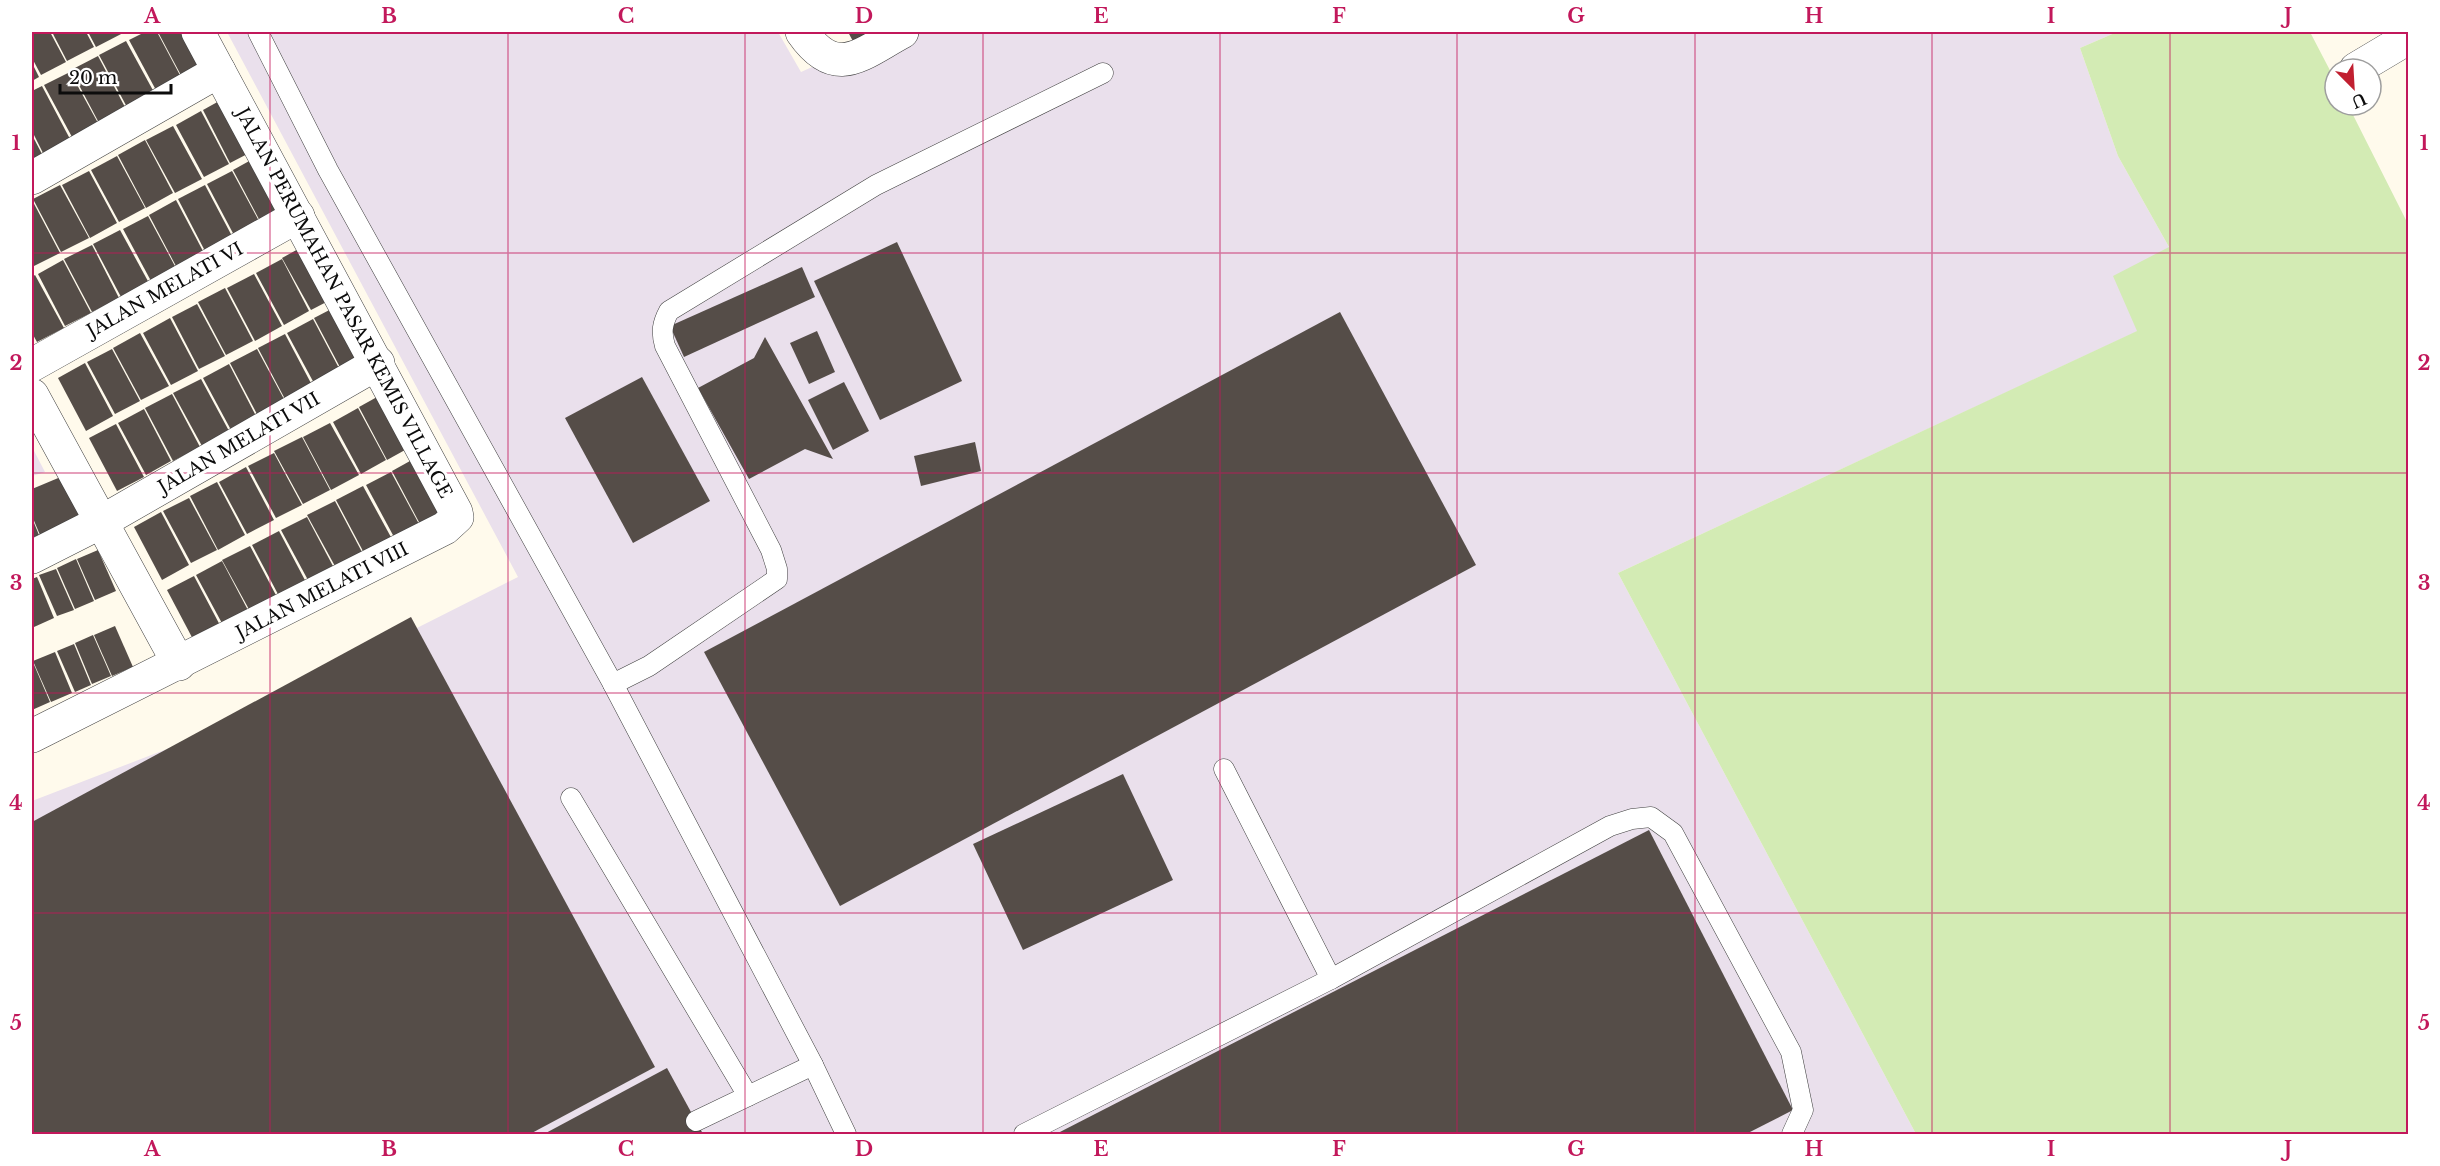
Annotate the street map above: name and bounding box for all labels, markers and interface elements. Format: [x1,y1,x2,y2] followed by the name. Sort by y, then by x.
[143,4,161,28] text: A
[381,4,397,28] text: B
[618,4,634,28] text: C
[855,4,873,28] text: D
[1093,4,1109,28] text: E
[1332,4,1346,28] text: F
[1567,4,1585,28] text: G
[1805,4,1824,28] text: H
[2047,4,2055,28] text: I
[2280,4,2292,28] text: J
[60,57,171,95] scale bar
[2323,57,2383,117] north arrow
[69,67,117,89] text: 20 m
[2349,89,2370,113] text: U
[230,102,457,502] street label: JALAN PERUMAHAN PASAR KEMIS VILLAGE
[12,131,21,155] text: 1
[2420,131,2429,155] text: 1
[81,238,247,343] street label: JALAN MELATI VI
[9,351,23,375] text: 2
[2417,351,2431,375] text: 2
[153,388,324,499] street label: JALAN MELATI VII
[230,538,412,645] street label: JALAN MELATI VIII
[10,571,22,595] text: 3
[2418,571,2430,595] text: 3
[9,791,23,815] text: 4
[2417,791,2431,815] text: 4
[10,1011,22,1035] text: 5
[2418,1011,2430,1035] text: 5
[143,1137,161,1161] text: A
[381,1137,397,1161] text: B
[618,1137,634,1161] text: C
[855,1137,873,1161] text: D
[1093,1137,1109,1161] text: E
[1332,1137,1346,1161] text: F
[1567,1137,1585,1161] text: G
[1805,1137,1824,1161] text: H
[2047,1137,2055,1161] text: I
[2280,1137,2292,1161] text: J

